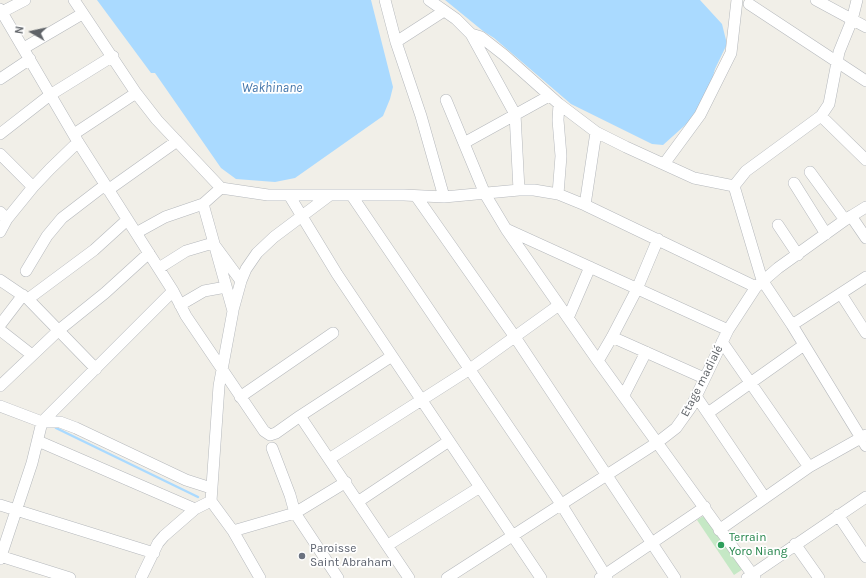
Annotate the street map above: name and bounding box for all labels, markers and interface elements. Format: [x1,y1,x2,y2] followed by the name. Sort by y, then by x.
[12,12,52,52] north arrow
[13,25,27,35] text: N
[242,80,302,96] water label: Wakhinane
[678,343,726,419] street label: Etage madialé
[729,531,788,559] place label: Terrain Yoro Niang
[716,540,726,550] marker: Terrain Yoro Niang
[310,542,392,570] place label: Paroisse Saint Abraham
[297,551,307,561] marker: Paroisse Saint Abraham

